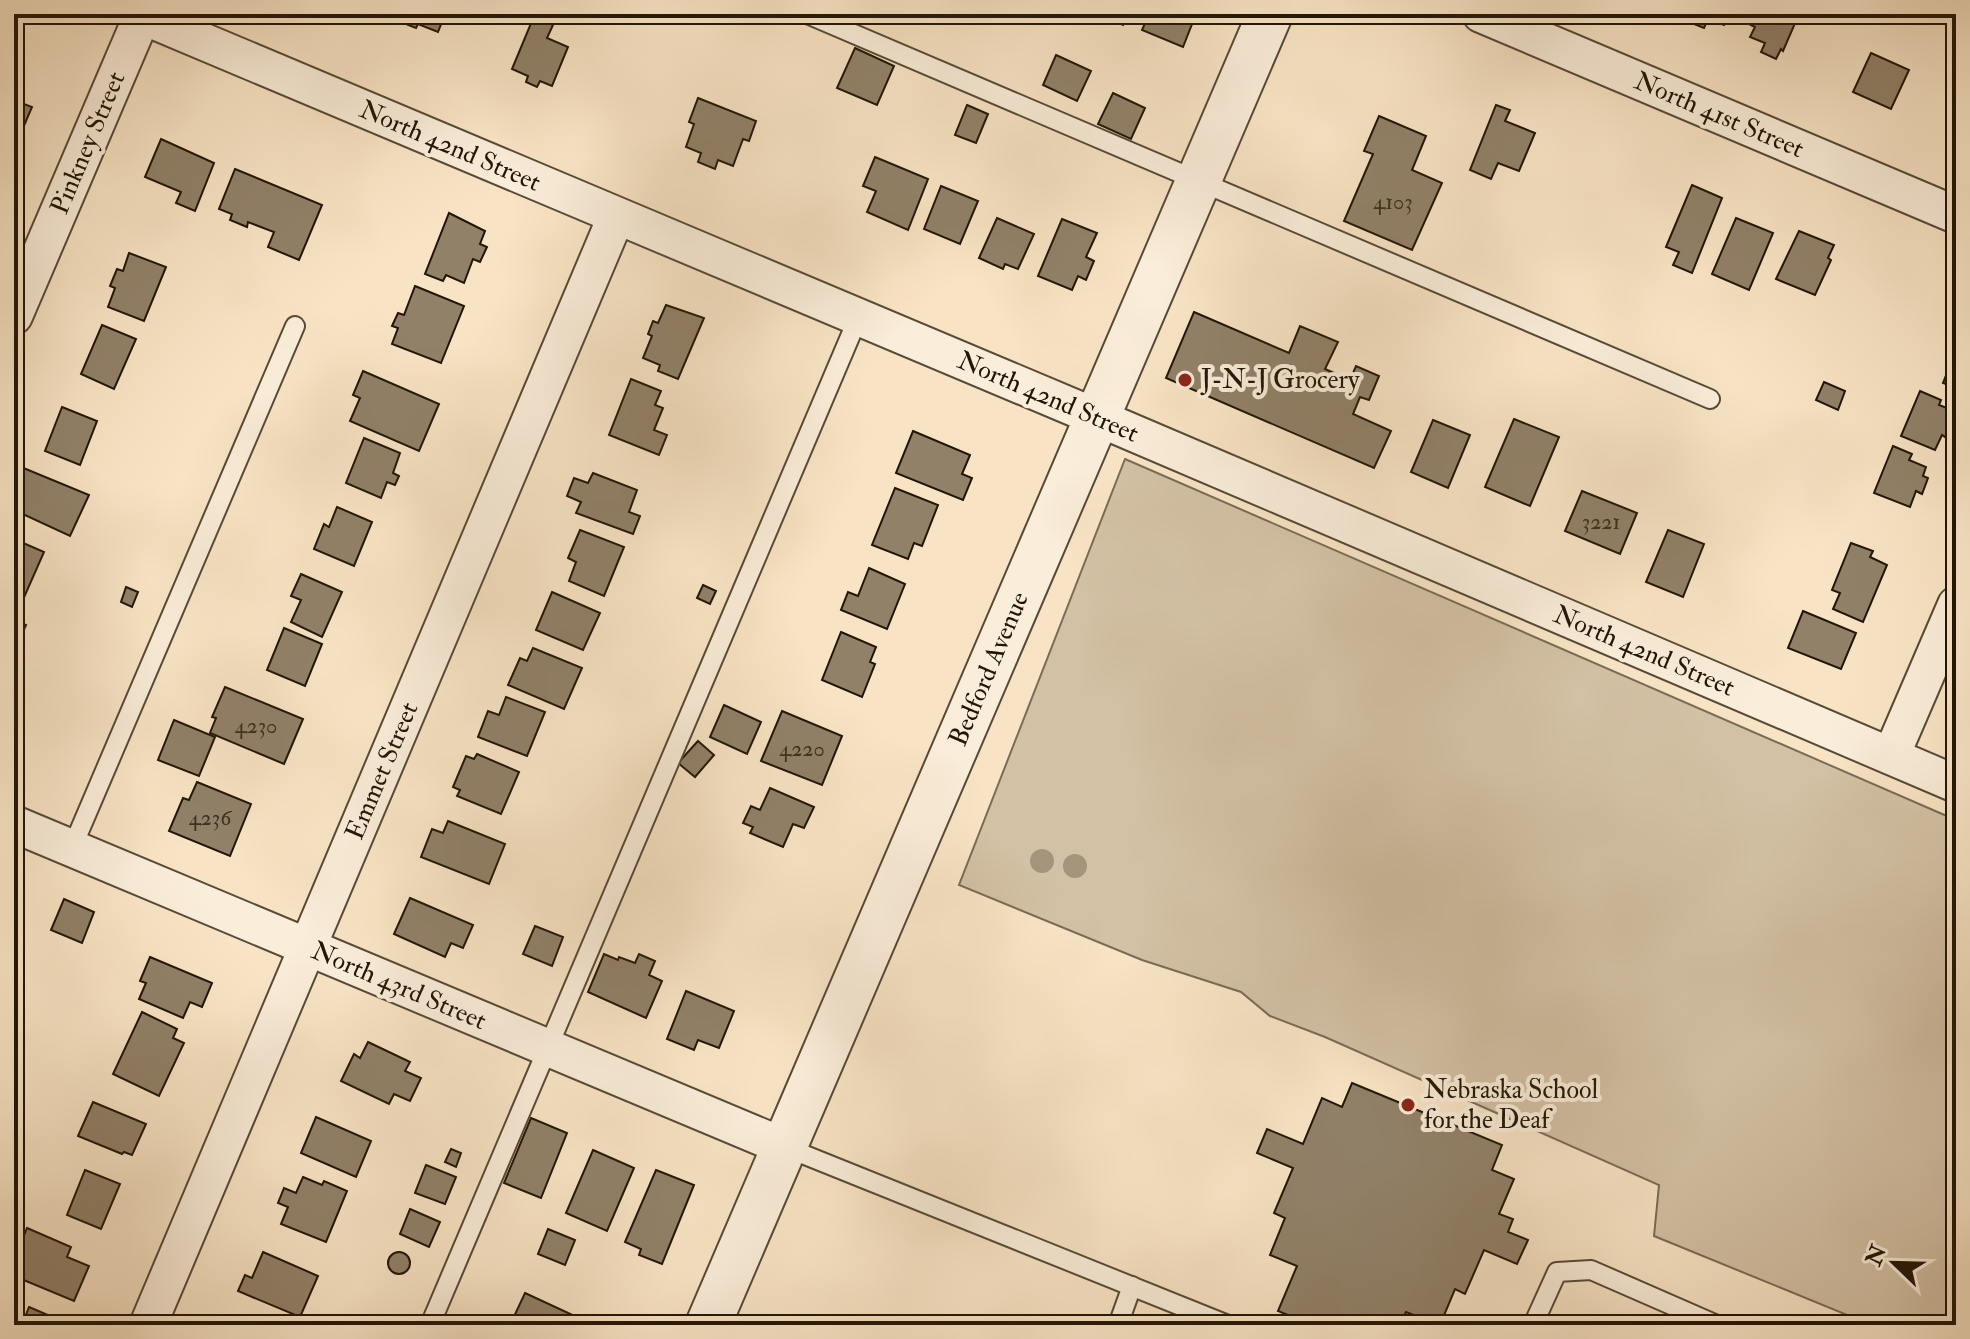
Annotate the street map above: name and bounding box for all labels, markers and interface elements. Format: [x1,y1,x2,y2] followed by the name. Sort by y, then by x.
[1629,65,1809,165] street label: North 41st Street
[44,67,132,219] street label: Pinkney Street
[355,93,545,199] street label: North 42nd Street
[1373,188,1413,216] house number: 4103
[953,344,1143,450] street label: North 42nd Street
[1200,364,1360,396] place label: J-N-J Grocery
[1176,371,1194,389] marker: J-N-J Grocery
[1582,508,1620,536] house number: 3221
[942,587,1036,751] street label: Bedford Avenue
[1549,598,1739,704] street label: North 42nd Street
[339,697,425,845] street label: Emmet Street
[235,712,277,740] house number: 4230
[779,735,825,763] house number: 4220
[189,804,233,832] house number: 4236
[307,935,491,1037] street label: North 43rd Street
[1424,1074,1598,1136] place label: Nebraska School for the Deaf
[1399,1096,1417,1114] marker: Nebraska School for the Deaf
[1854,1223,1934,1303] north arrow
[1859,1241,1893,1271] text: N

